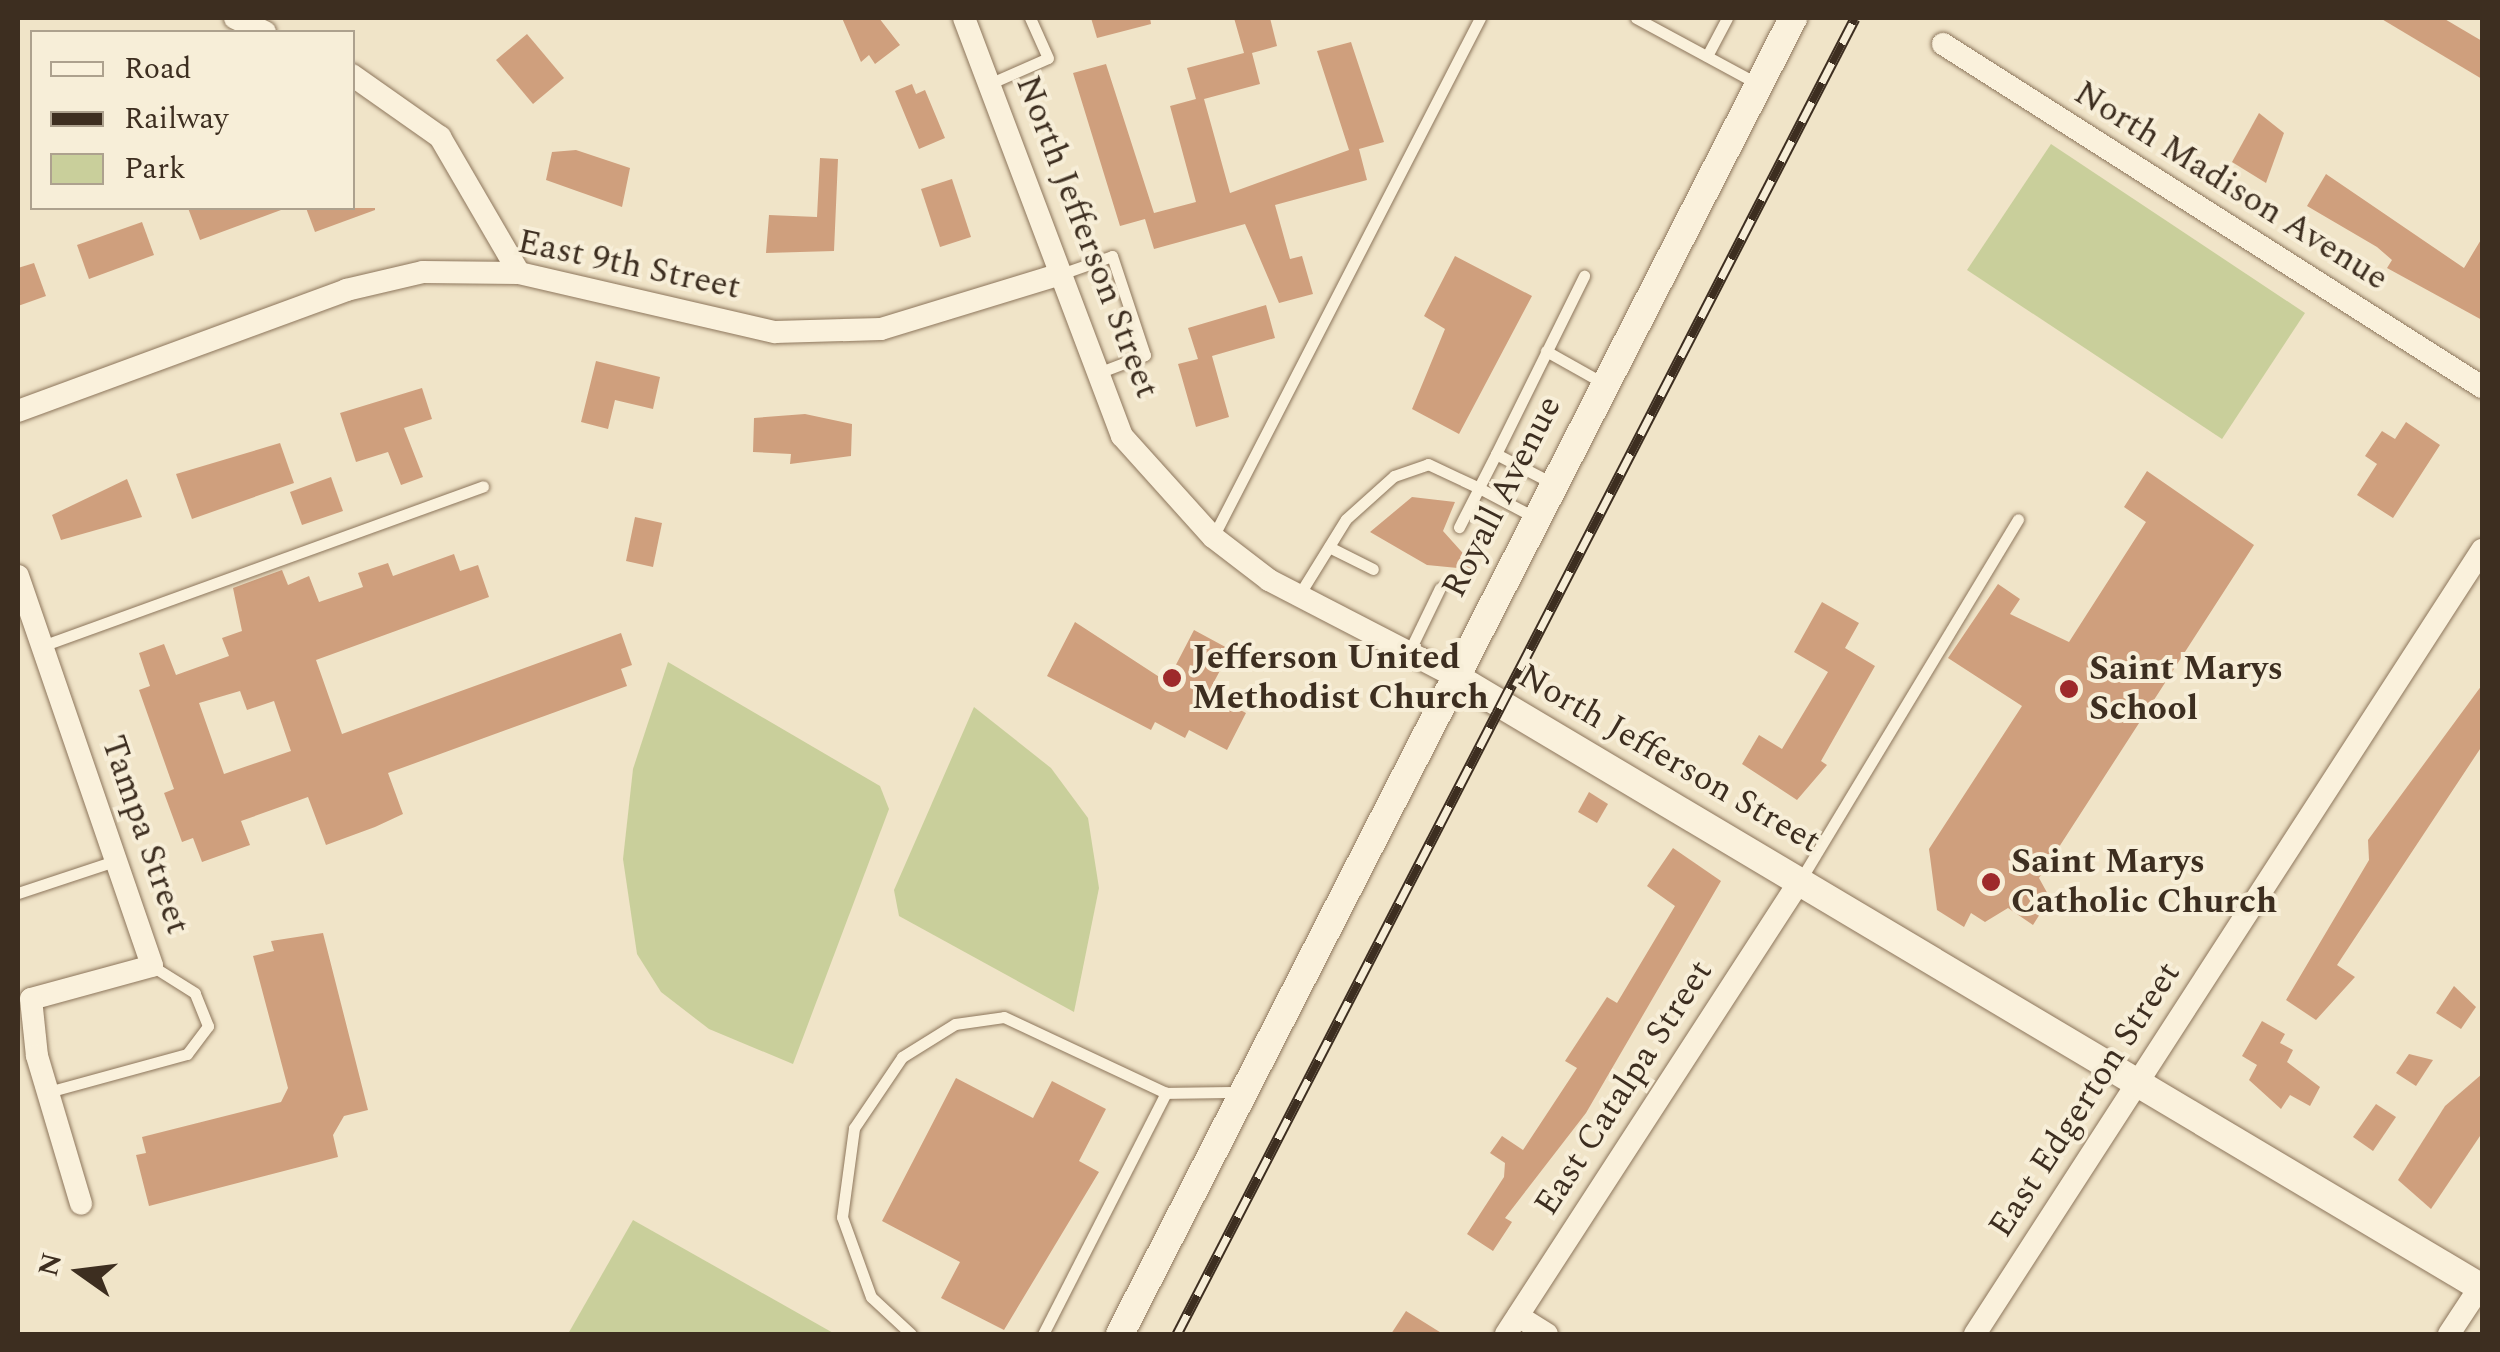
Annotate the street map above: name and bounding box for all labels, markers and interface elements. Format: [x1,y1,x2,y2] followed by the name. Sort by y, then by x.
[30,30,355,210] legend
[124,46,192,92] text: Road
[1006,70,1168,404] street label: North Jefferson Street
[2066,72,2396,300] street label: North Madison Avenue
[124,96,229,142] text: Railway
[124,146,186,192] text: Park
[514,221,744,309] street label: East 9th Street
[1433,389,1571,605] street label: Royall Avenue
[1192,637,1489,719] place label: Jefferson United Methodist Church
[2089,648,2283,730] place label: Saint Marys School
[1510,655,1828,863] street label: North Jefferson Street
[1161,667,1183,689] marker: Jefferson United Methodist Church
[2058,678,2080,700] marker: Saint Marys School
[91,730,199,940] street label: Tampa Street
[2011,841,2277,923] place label: Saint Marys Catholic Church
[1980,871,2002,893] marker: Saint Marys Catholic Church
[1526,953,1722,1223] street label: East Catalpa Street
[1980,954,2190,1246] street label: East Edgerton Street
[30,1222,130,1322] north arrow
[27,1248,74,1281] text: N

